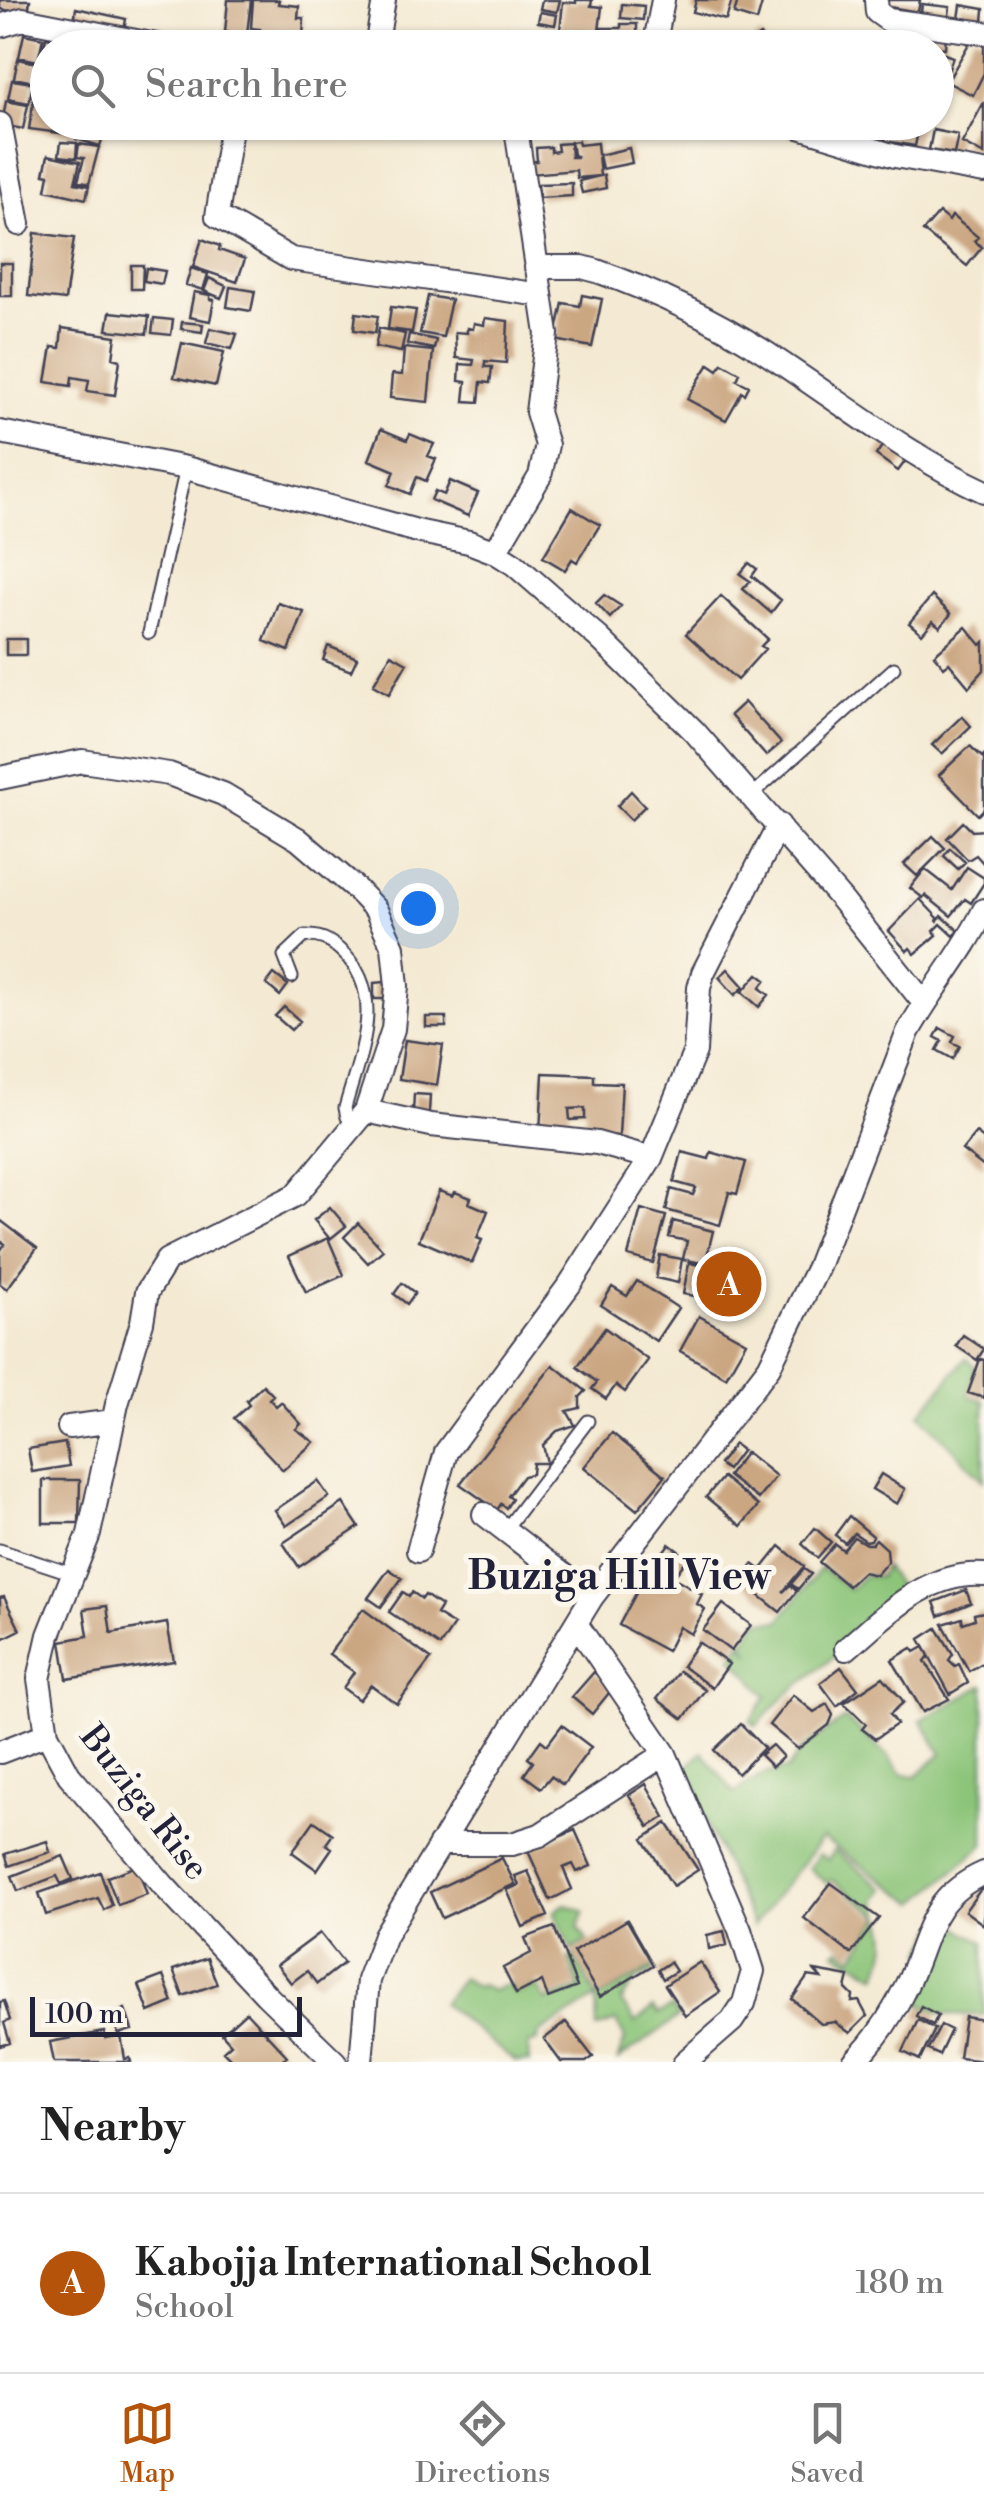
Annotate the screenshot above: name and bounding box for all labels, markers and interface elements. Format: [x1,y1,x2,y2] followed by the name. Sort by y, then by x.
[30,30,954,140] search box
[65,58,120,113] icon: search
[145,62,348,109] text: Search here
[393,883,444,934] your location
[696,1246,762,1322] pin: A
[467,1552,772,1602] district label: Buziga Hill View
[69,1716,218,1889] street label: Buziga Rise
[30,1992,302,2036] scale bar
[45,1997,124,2032] text: 100 m
[40,2101,185,2154] text: Nearby
[135,2240,652,2287] text: Kabojja International School
[61,2263,84,2303] text: A
[855,2263,944,2303] text: 180 m
[135,2287,234,2327] text: School
[120,2396,175,2491] tab: Map
[415,2396,550,2491] tab: Directions
[790,2396,864,2491] tab: Saved

